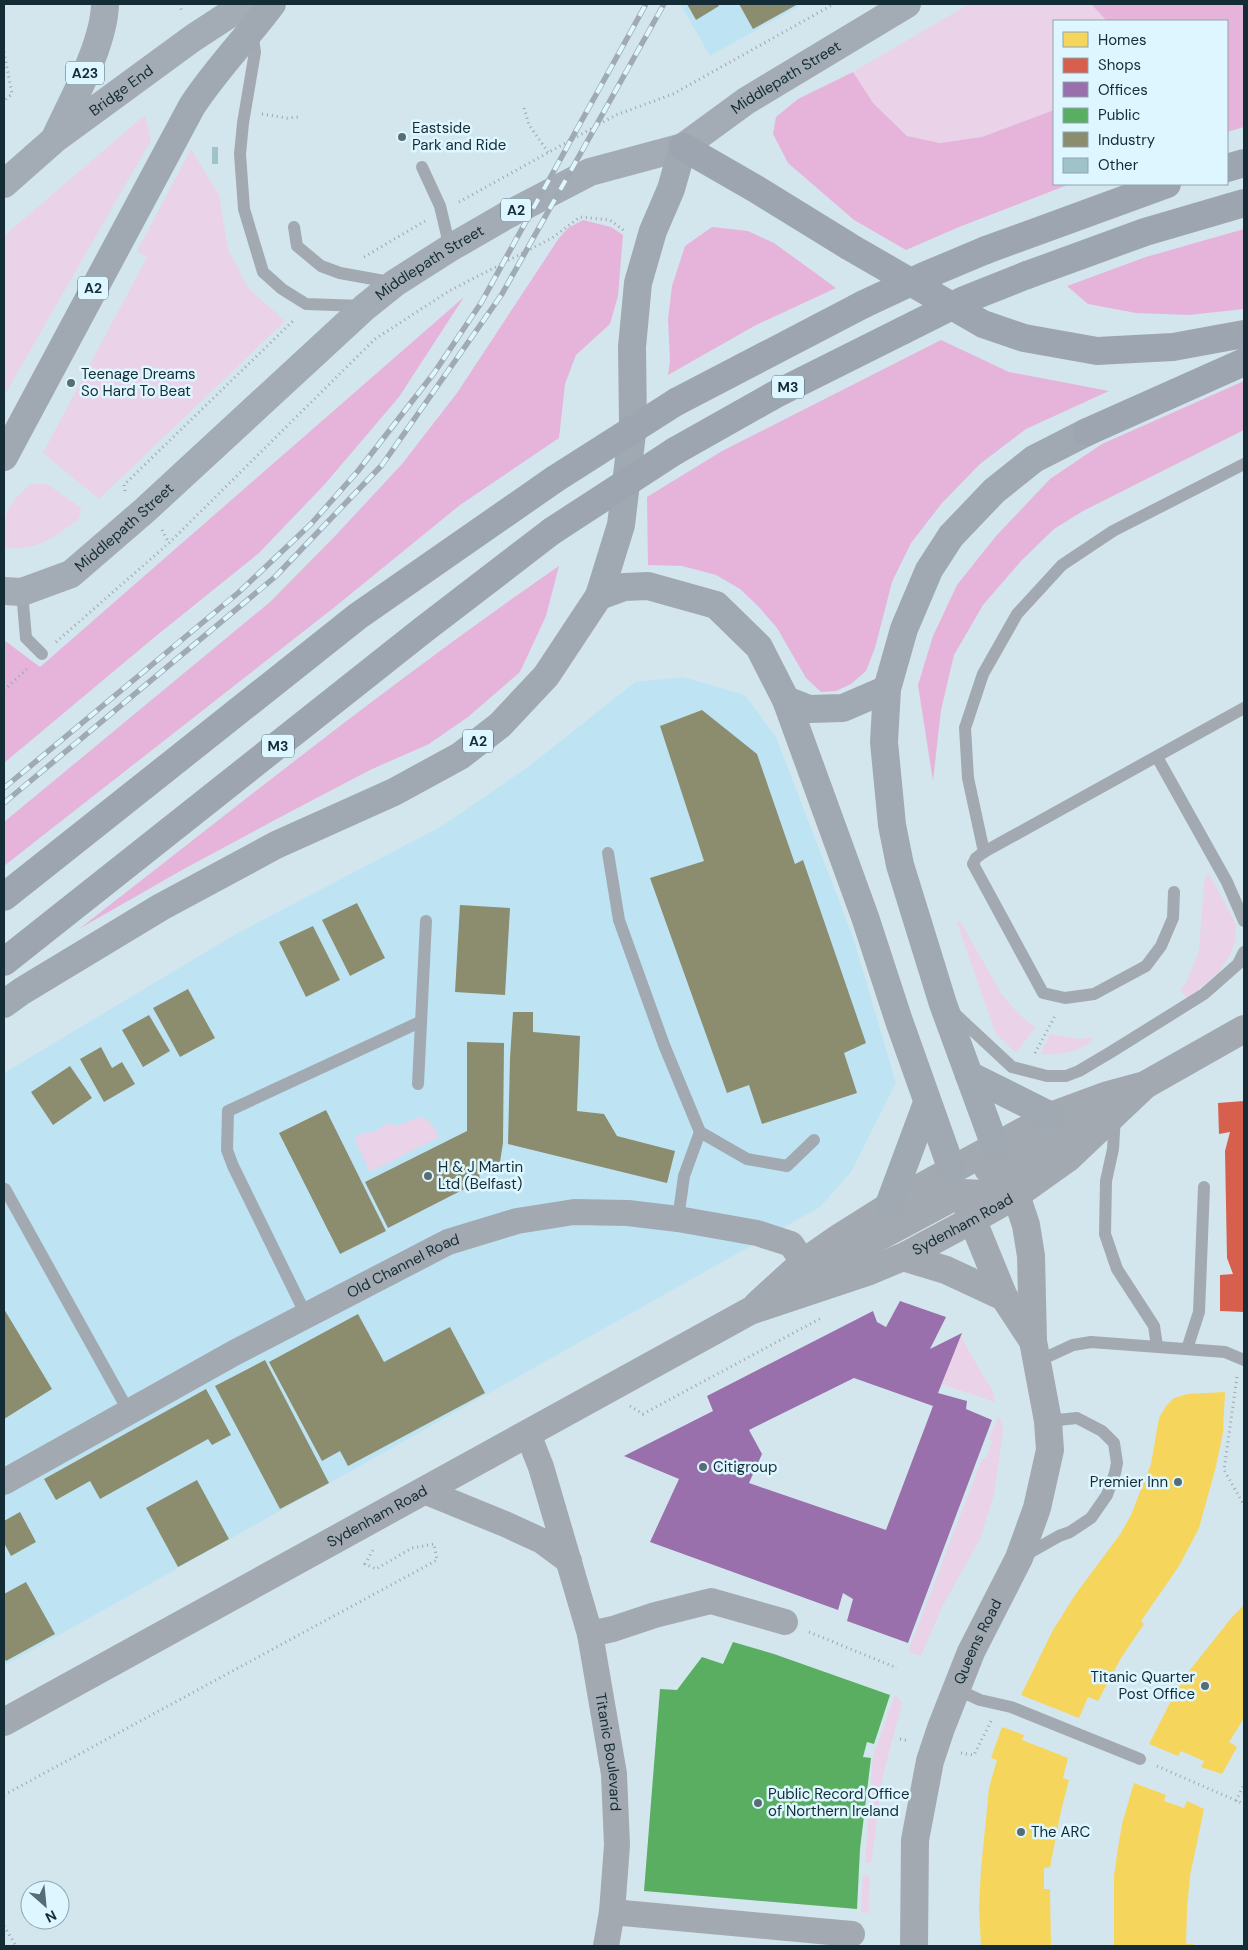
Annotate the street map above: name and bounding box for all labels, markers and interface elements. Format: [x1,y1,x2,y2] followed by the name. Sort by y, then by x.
[1053,20,1228,185] legend
[1098,30,1147,50] text: Homes
[727,36,845,119] street label: Middlepath Street
[1098,55,1141,75] text: Shops
[85,60,157,121] street label: Bridge End
[66,62,104,84] road number: A23
[1098,80,1148,100] text: Offices
[1098,105,1140,125] text: Public
[412,118,506,155] place label: Eastside Park and Ride
[1098,130,1156,150] text: Industry
[396,131,408,143] marker: Eastside Park and Ride
[1098,155,1139,175] text: Other
[501,198,531,222] road number: A2
[371,220,488,305] street label: Middlepath Street
[78,276,108,300] road number: A2
[81,364,196,401] place label: Teenage Dreams So Hard To Beat
[772,376,804,398] road number: M3
[65,377,77,389] marker: Teenage Dreams So Hard To Beat
[71,478,178,576] street label: Middlepath Street
[463,729,493,752] road number: A2
[262,734,294,758] road number: M3
[438,1157,523,1194] place label: H & J Martin Ltd (Belfast)
[422,1170,434,1182] marker: H & J Martin Ltd (Belfast)
[909,1189,1017,1260] street label: Sydenham Road
[343,1229,462,1303] street label: Old Channel Road
[713,1457,777,1477] place label: Citigroup
[697,1461,709,1473] marker: Citigroup
[1090,1472,1168,1492] place label: Premier Inn
[1172,1476,1184,1488] marker: Premier Inn
[323,1481,431,1552] street label: Sydenham Road
[949,1596,1006,1687] street label: Queens Road
[1091,1667,1195,1704] place label: Titanic Quarter Post Office
[1199,1680,1211,1692] marker: Titanic Quarter Post Office
[590,1691,626,1812] street label: Titanic Boulevard
[768,1784,910,1821] place label: Public Record Office of Northern Ireland
[752,1797,764,1809] marker: Public Record Office of Northern Ireland
[1031,1822,1090,1842] place label: The ARC
[1015,1826,1027,1838] marker: The ARC
[20,1880,70,1930] north arrow
[42,1906,60,1927] text: N

